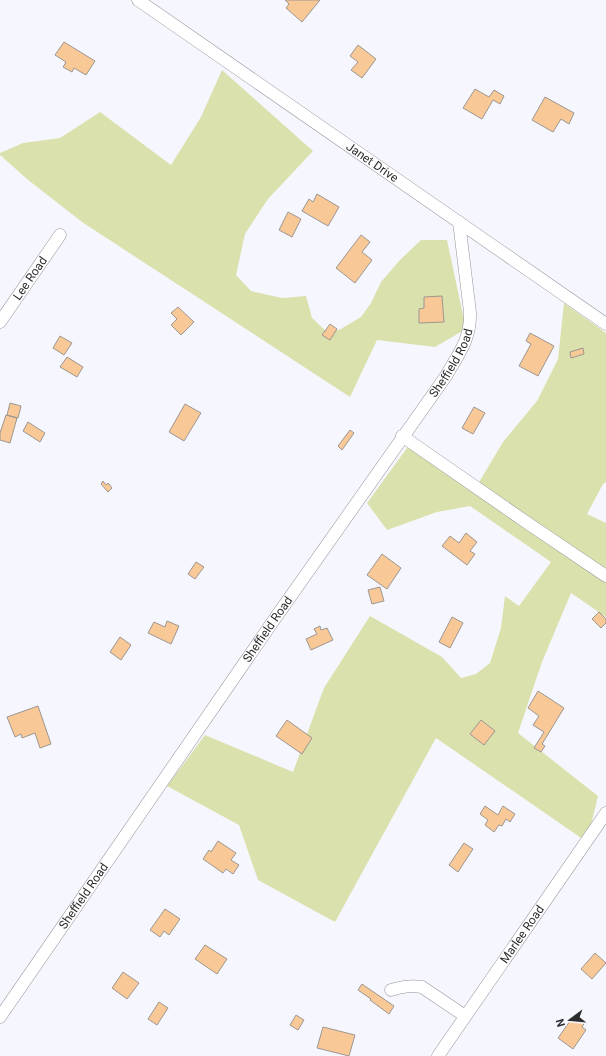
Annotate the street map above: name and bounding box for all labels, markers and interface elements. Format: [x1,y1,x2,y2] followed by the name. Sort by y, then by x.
[344,139,401,185] street label: Janet Drive
[10,254,50,303] street label: Lee Road
[426,327,476,400] street label: Sheffield Road
[240,594,295,665] street label: Sheffield Road
[56,860,111,932] street label: Sheffield Road
[497,903,547,966] street label: Marlee Road
[550,1000,590,1040] north arrow
[553,1017,568,1028] text: N

